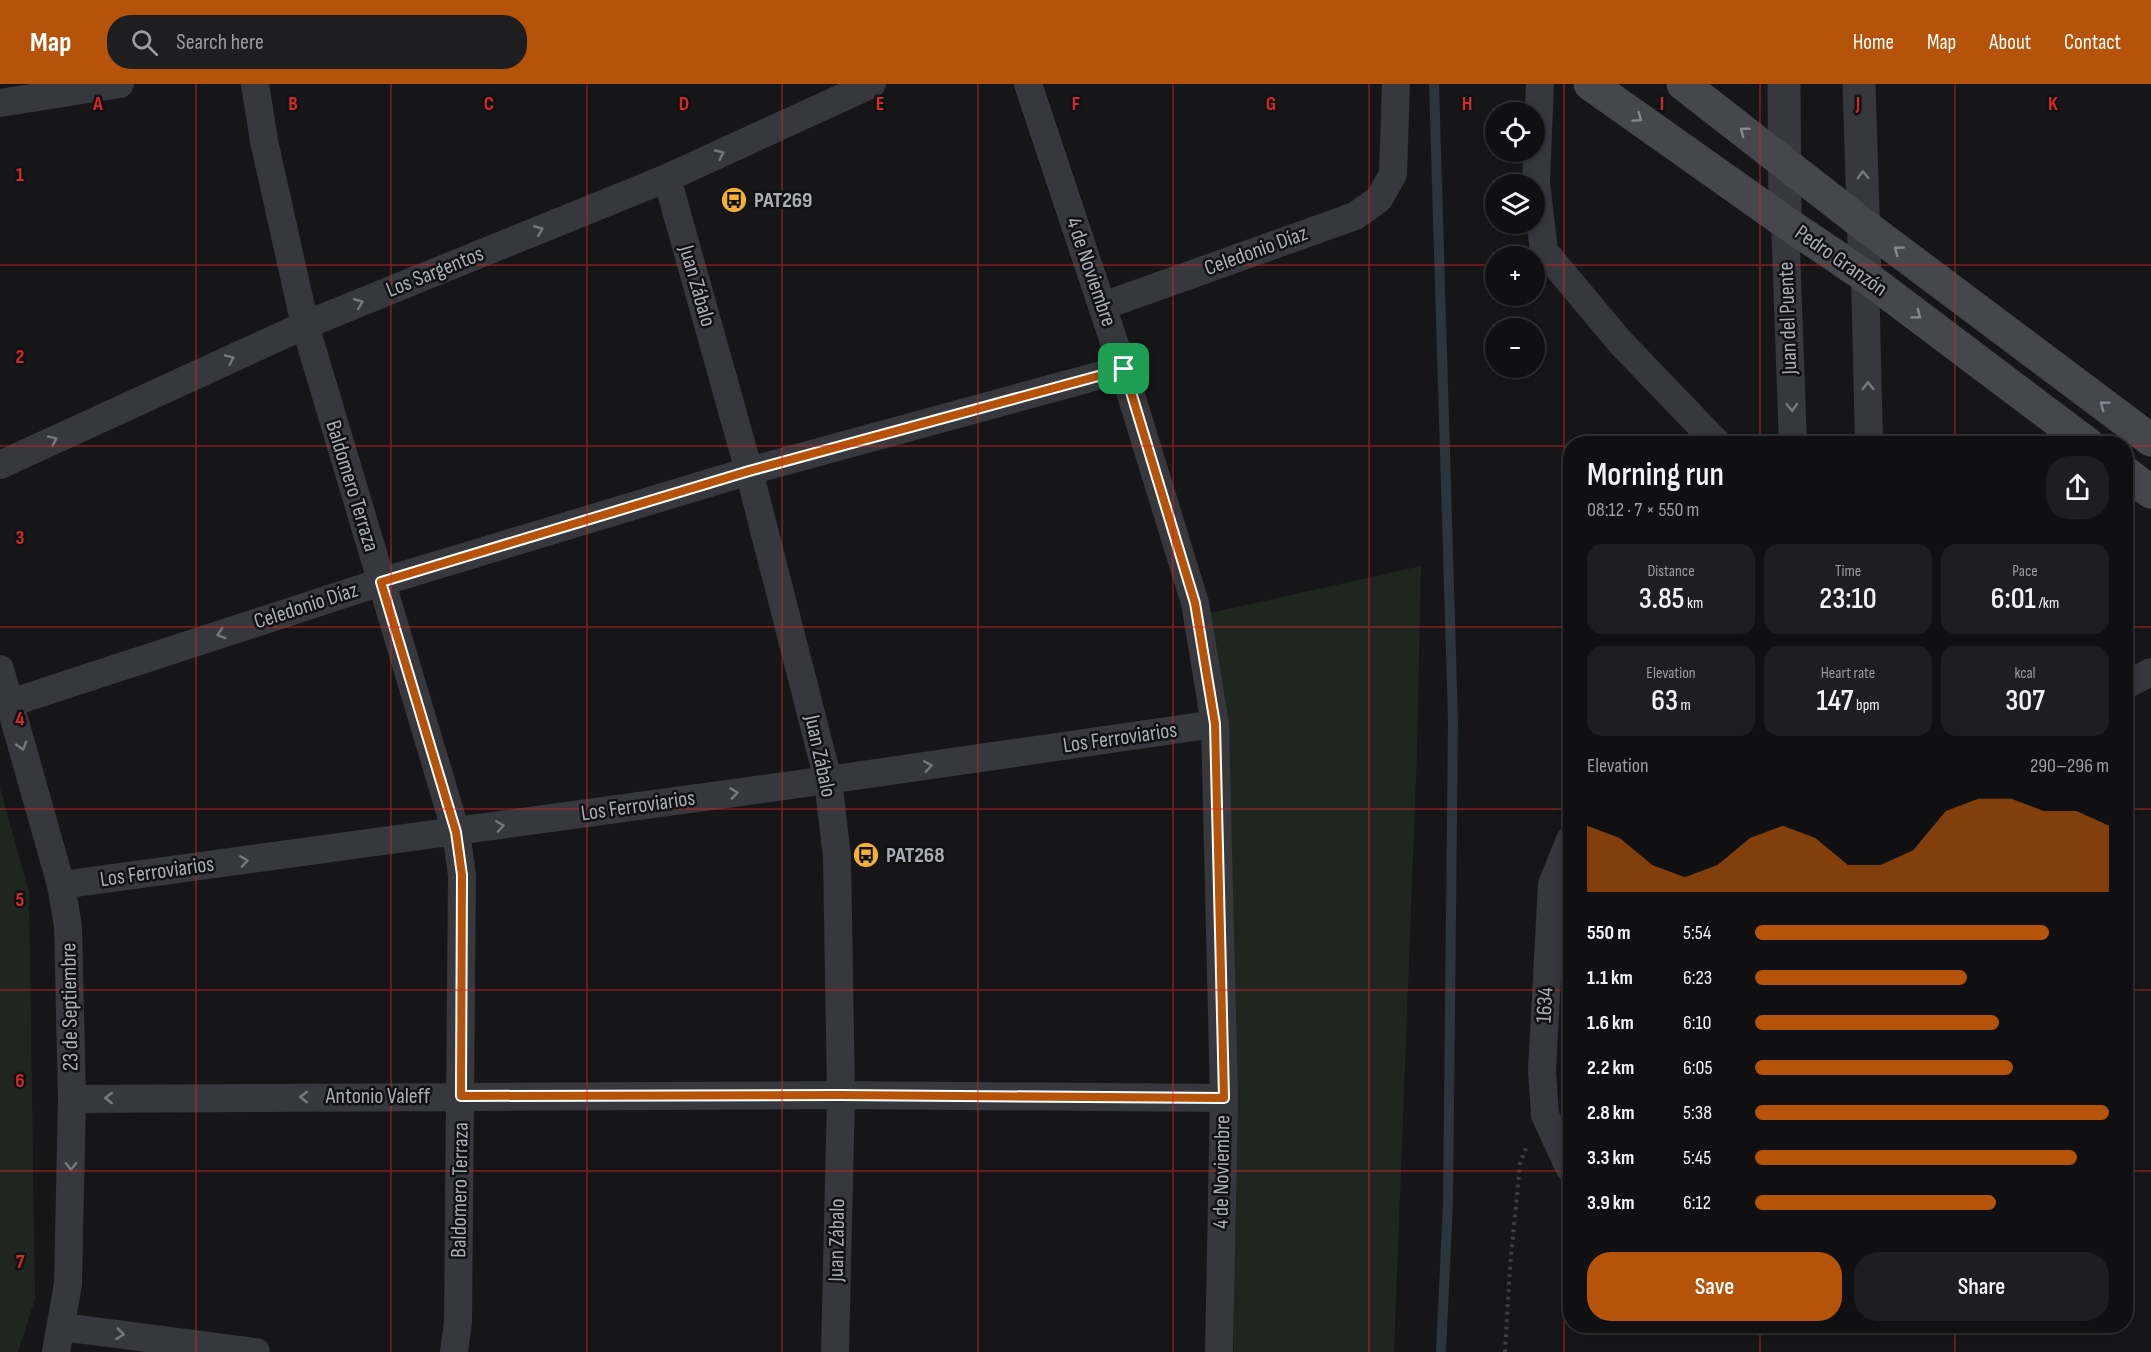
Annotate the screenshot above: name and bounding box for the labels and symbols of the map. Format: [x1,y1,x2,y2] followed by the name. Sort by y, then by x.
[92,92,103,116] text: A
[288,92,298,116] text: B
[484,92,494,116] text: C
[679,92,689,116] text: D
[876,92,884,116] text: E
[1072,92,1080,116] text: F
[1266,92,1276,116] text: G
[1462,92,1472,116] text: H
[1660,92,1664,116] text: I
[1855,92,1860,116] text: J
[2048,92,2058,116] text: K
[1632,111,1643,122] one-way arrow
[1739,127,1750,138] one-way arrow
[713,149,724,161] one-way arrow
[16,163,24,187] text: 1
[1856,171,1869,180] one-way arrow
[719,185,749,215] bus stop icon: PAT269
[754,187,813,214] place label: PAT269
[1060,214,1122,330] street label: 4 de Noviembre
[1789,219,1893,303] street label: Pedro Granzón
[1201,220,1311,282] street label: Celedonio Díaz
[533,225,544,237] one-way arrow
[382,240,488,304] street label: Los Sargentos
[672,241,721,330] street label: Juan Zábalo
[1893,246,1904,257] one-way arrow
[1773,261,1803,376] street label: Juan del Puente
[352,298,363,310] one-way arrow
[1911,308,1922,319] one-way arrow
[1098,343,1149,394] pin
[16,345,24,369] text: 2
[224,354,235,366] one-way arrow
[1861,381,1874,390] one-way arrow
[2100,401,2111,412] one-way arrow
[1785,402,1798,411] one-way arrow
[319,417,385,555] street label: Baldomero Terraza
[47,436,58,448] one-way arrow
[16,526,25,550] text: 3
[250,576,362,636] street label: Celedonio Díaz
[216,627,227,639] one-way arrow
[15,707,25,731] text: 4
[798,712,842,800] street label: Juan Zábalo
[1061,717,1179,759] street label: Los Ferroviarios
[15,740,27,751] one-way arrow
[923,760,932,772] one-way arrow
[579,785,697,827] street label: Los Ferroviarios
[730,788,739,800] one-way arrow
[495,820,504,832] one-way arrow
[851,840,881,870] bus stop icon: PAT268
[886,842,945,869] place label: PAT268
[98,851,216,893] street label: Los Ferroviarios
[240,855,249,867] one-way arrow
[16,888,25,912] text: 5
[55,943,85,1071] street label: 23 de Septiembre
[1531,986,1559,1024] street label: 1634
[15,1069,25,1093] text: 6
[325,1083,431,1110] street label: Antonio Valeff
[300,1091,309,1103] one-way arrow
[105,1092,114,1104] one-way arrow
[1208,1115,1236,1229] street label: 4 de Noviembre
[445,1122,475,1258] street label: Baldomero Terraza
[65,1161,77,1170] one-way arrow
[823,1198,851,1283] street label: Juan Zábalo
[16,1250,25,1274] text: 7
[115,1328,124,1340] one-way arrow

